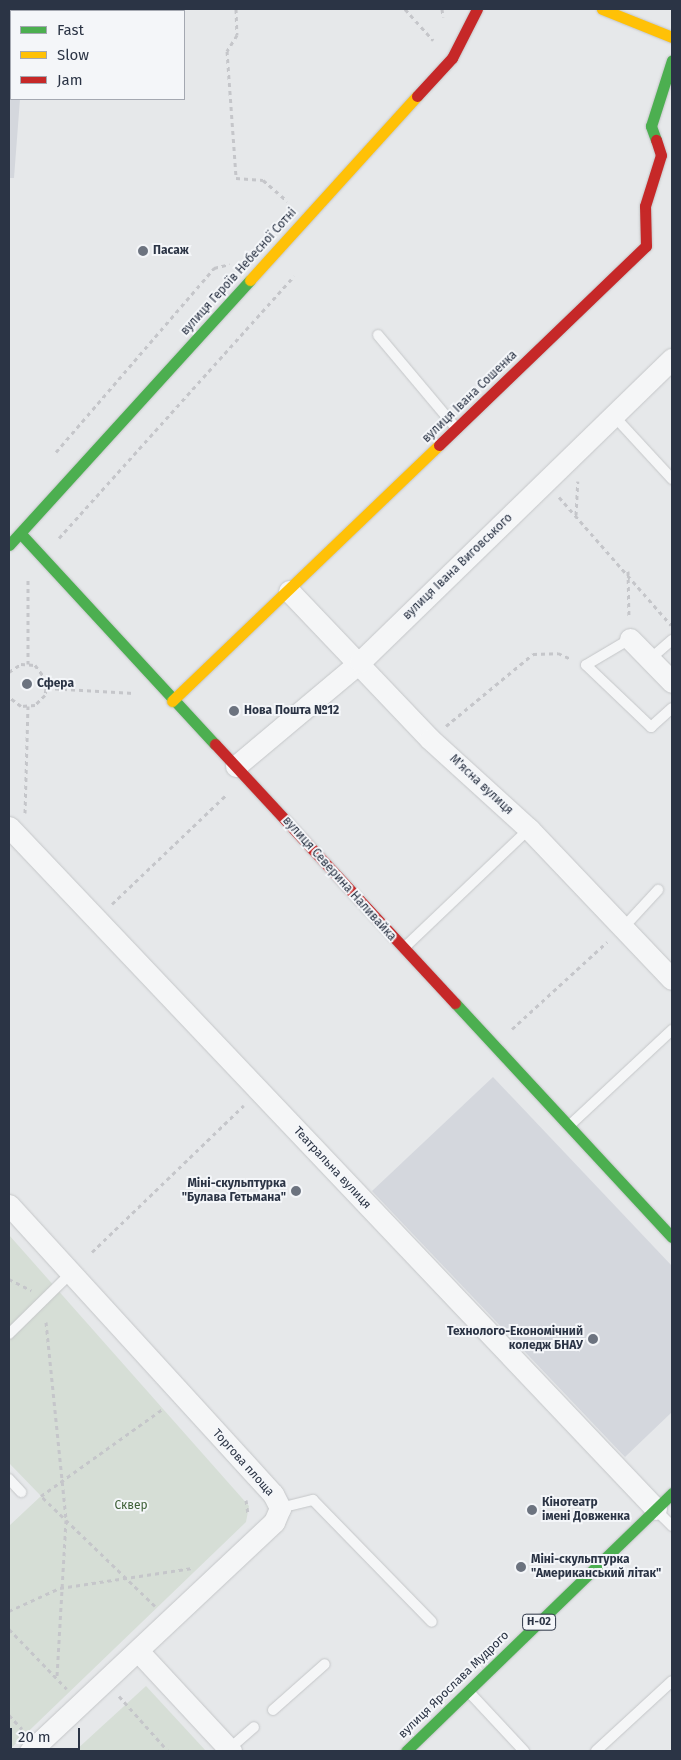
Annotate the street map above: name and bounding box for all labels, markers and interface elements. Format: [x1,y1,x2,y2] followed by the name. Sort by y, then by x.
[10,10,185,100] legend
[57,21,84,39] text: Fast
[57,46,89,64] text: Slow
[57,71,83,89] text: Jam
[178,206,300,338] street label: вулиця Героїв Небесної Сотні
[153,244,189,258] place label: Пасаж
[137,245,149,257] marker: Пасаж
[420,348,520,446] street label: вулиця Івана Сошенка
[400,511,516,623] street label: вулиця Івана Виговського
[37,677,74,691] place label: Сфера
[21,678,33,690] marker: Сфера
[244,704,339,718] place label: Нова Пошта №12
[228,705,240,717] marker: Нова Пошта №12
[446,752,516,818] street label: Мʼясна вулиця
[279,814,399,944] street label: вулиця Северина Наливайка
[290,1124,374,1212] street label: Театральна вулиця
[182,1177,286,1205] place label: Міні-скульптурка "Булава Гетьмана"
[290,1185,302,1197] marker: Міні-скульптурка "Булава Гетьмана"
[447,1325,583,1353] place label: Технолого-Економічний коледж БНАУ
[587,1333,599,1345] marker: Технолого-Економічний коледж БНАУ
[209,1427,277,1499] street label: Торгова площа
[542,1496,630,1524] place label: Кінотеатр імені Довженка
[114,1499,148,1513] park label: Сквер
[526,1504,538,1516] marker: Кінотеатр імені Довженка
[531,1553,661,1581] place label: Міні-скульптурка "Американський літак"
[515,1561,527,1573] marker: Міні-скульптурка "Американський літак"
[522,1614,556,1630] road number: Н-02
[396,1628,512,1742] street label: вулиця Ярослава Мудрого
[12,1718,82,1750] scale bar
[18,1728,51,1746] text: 20 m

